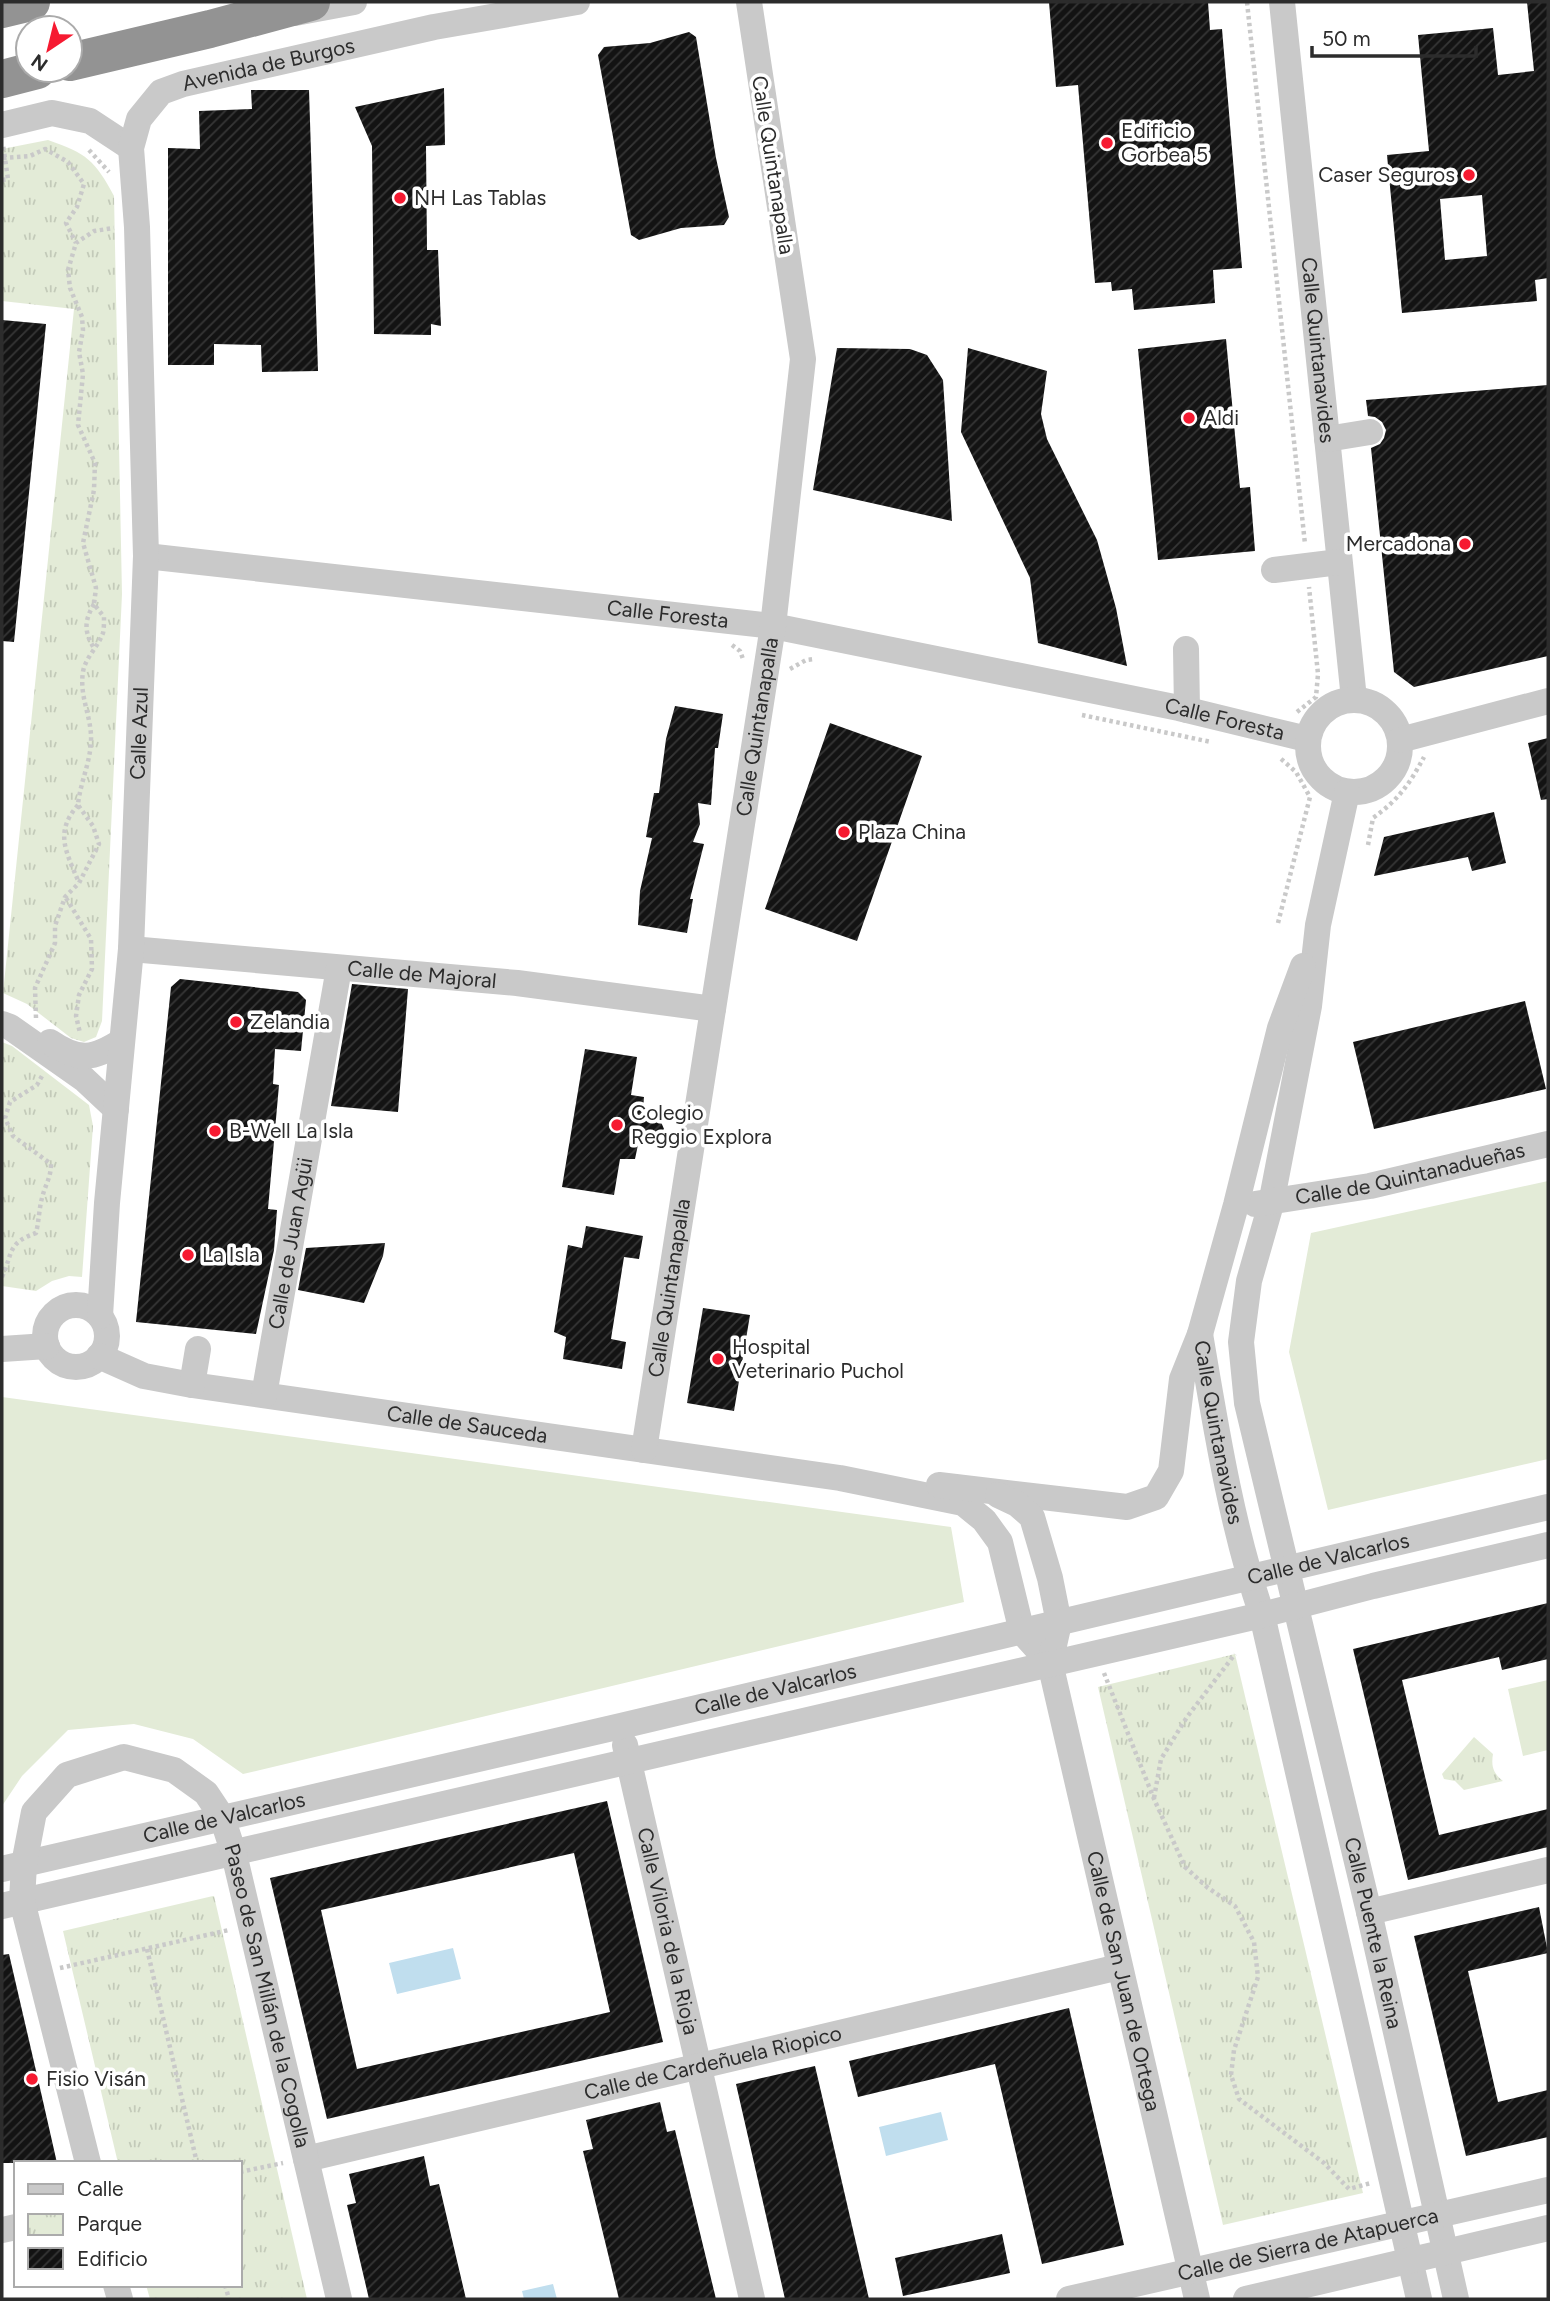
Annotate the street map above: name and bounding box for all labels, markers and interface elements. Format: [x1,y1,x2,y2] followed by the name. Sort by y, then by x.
[14,14,84,84] north arrow
[1312,14,1476,58] scale bar
[1322,26,1371,51] text: 50 m
[180,32,357,96] street label: Avenida de Burgos
[27,49,52,76] text: N
[747,74,800,256] street label: Calle Quintanapalla
[1121,118,1208,167] place label: Edificio Gorbea 5
[1099,135,1115,151] marker: Edificio Gorbea 5
[1318,162,1455,187] place label: Caser Seguros
[1461,167,1477,183] marker: Caser Seguros
[414,185,546,210] place label: NH Las Tablas
[392,190,408,206] marker: NH Las Tablas
[1296,256,1340,444] street label: Calle Quintanavides
[1203,405,1239,430] place label: Aldi
[1181,410,1197,426] marker: Aldi
[1346,531,1451,556] place label: Mercadona
[1457,536,1473,552] marker: Mercadona
[606,595,730,633] street label: Calle Foresta
[730,636,783,818] street label: Calle Quintanapalla
[124,687,153,780] street label: Calle Azul
[1163,692,1287,745] street label: Calle Foresta
[858,819,966,844] place label: Plaza China
[836,824,852,840] marker: Plaza China
[346,955,497,993] street label: Calle de Majoral
[250,1009,330,1034] place label: Zelandia
[228,1014,244,1030] marker: Zelandia
[631,1100,772,1149] place label: Colegio Reggio Explora
[609,1117,625,1133] marker: Colegio Reggio Explora
[229,1118,353,1143] place label: B-Well La Isla
[207,1123,223,1139] marker: B-Well La Isla
[1293,1137,1527,1210] street label: Calle de Quintanadueñas
[263,1155,318,1331] street label: Calle de Juan Agüi
[643,1197,695,1379] street label: Calle Quintanapalla
[202,1242,260,1267] place label: La Isla
[180,1247,196,1263] marker: La Isla
[732,1334,904,1383] place label: Hospital Veterinario Puchol
[1189,1338,1249,1527] street label: Calle Quintanavides
[710,1351,726,1367] marker: Hospital Veterinario Puchol
[385,1400,549,1448] street label: Calle de Sauceda
[1245,1527,1412,1590] street label: Calle de Valcarlos
[692,1658,859,1720] street label: Calle de Valcarlos
[141,1786,308,1848] street label: Calle de Valcarlos
[632,1825,704,2037] street label: Calle Viloria de la Rioja
[1340,1835,1408,2031] street label: Calle Puente la Reina
[219,1840,316,2150] street label: Paseo de San Millán de la Cogolla
[1082,1849,1166,2114] street label: Calle de San Juan de Ortega
[581,2020,844,2105] street label: Calle de Cardeñuela Riopico
[46,2066,146,2091] place label: Fisio Visán
[24,2071,40,2087] marker: Fisio Visán
[14,2161,242,2287] legend
[77,2176,124,2201] text: Calle
[1175,2202,1441,2286] street label: Calle de Sierra de Atapuerca
[77,2211,142,2236] text: Parque
[77,2246,148,2271] text: Edificio

